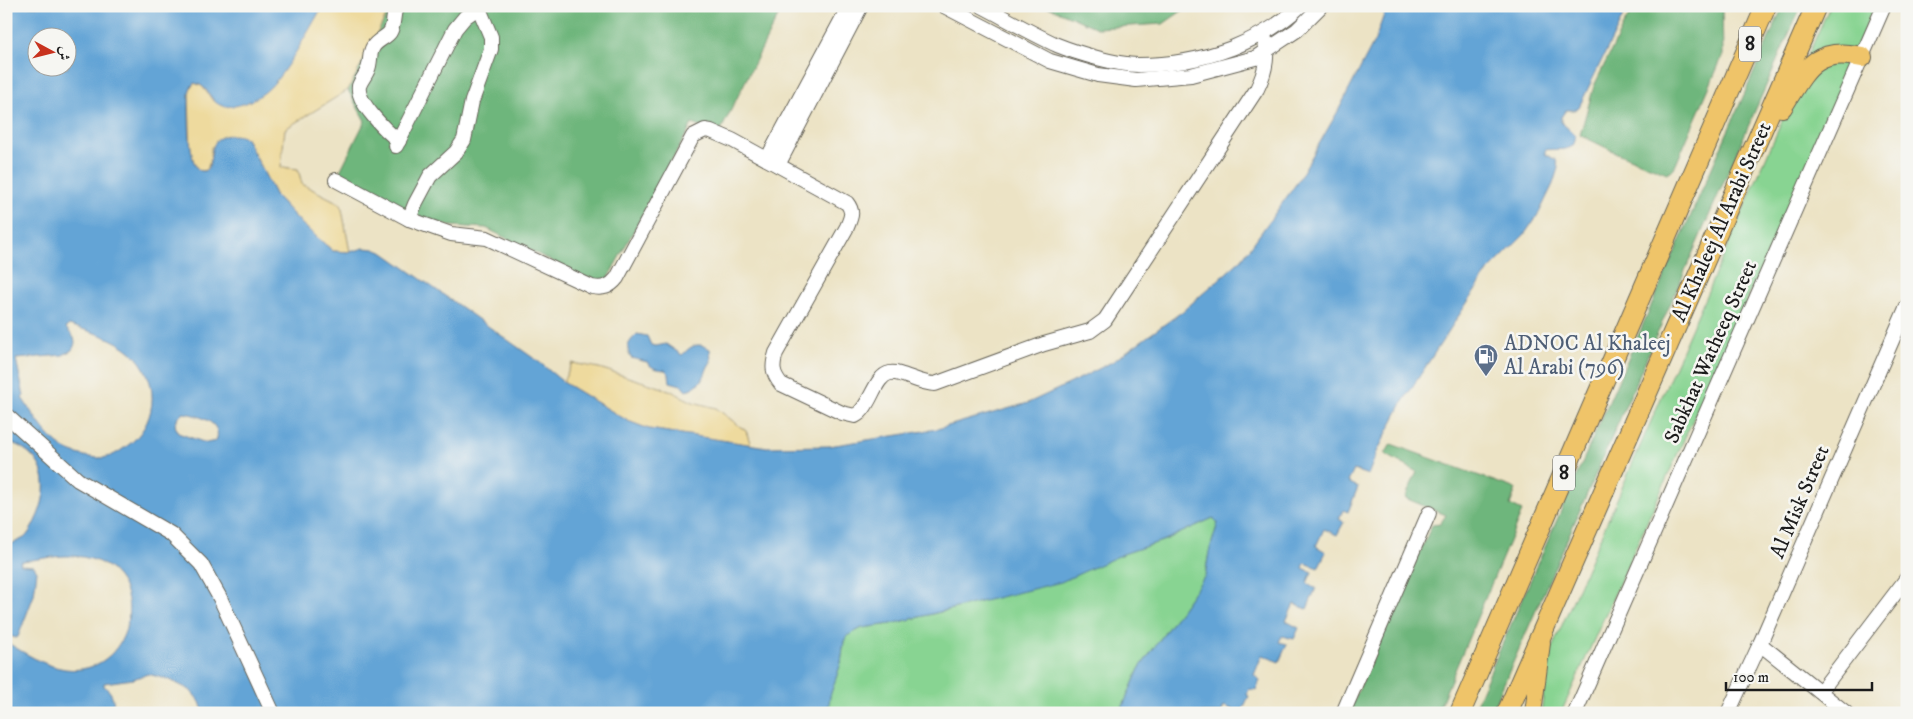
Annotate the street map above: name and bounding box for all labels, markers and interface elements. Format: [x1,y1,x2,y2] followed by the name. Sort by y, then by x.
[1739,27,1761,62] road number: 8
[28,28,78,78] north arrow
[54,45,74,62] text: ش
[1666,118,1778,326] street label: Al Khaleej Al Arabi Street
[1659,256,1763,448] street label: Sabkhat Watheeq Street
[1504,331,1671,381] place label: ADNOC Al Khaleej Al Arabi (796)
[1473,343,1499,377] fuel station icon: ADNOC Al Khaleej Al Arabi (796)
[1765,441,1836,562] street label: Al Misk Street
[1553,456,1575,490] road number: 8
[1726,659,1872,691] scale bar
[1733,668,1769,687] text: 100 m

